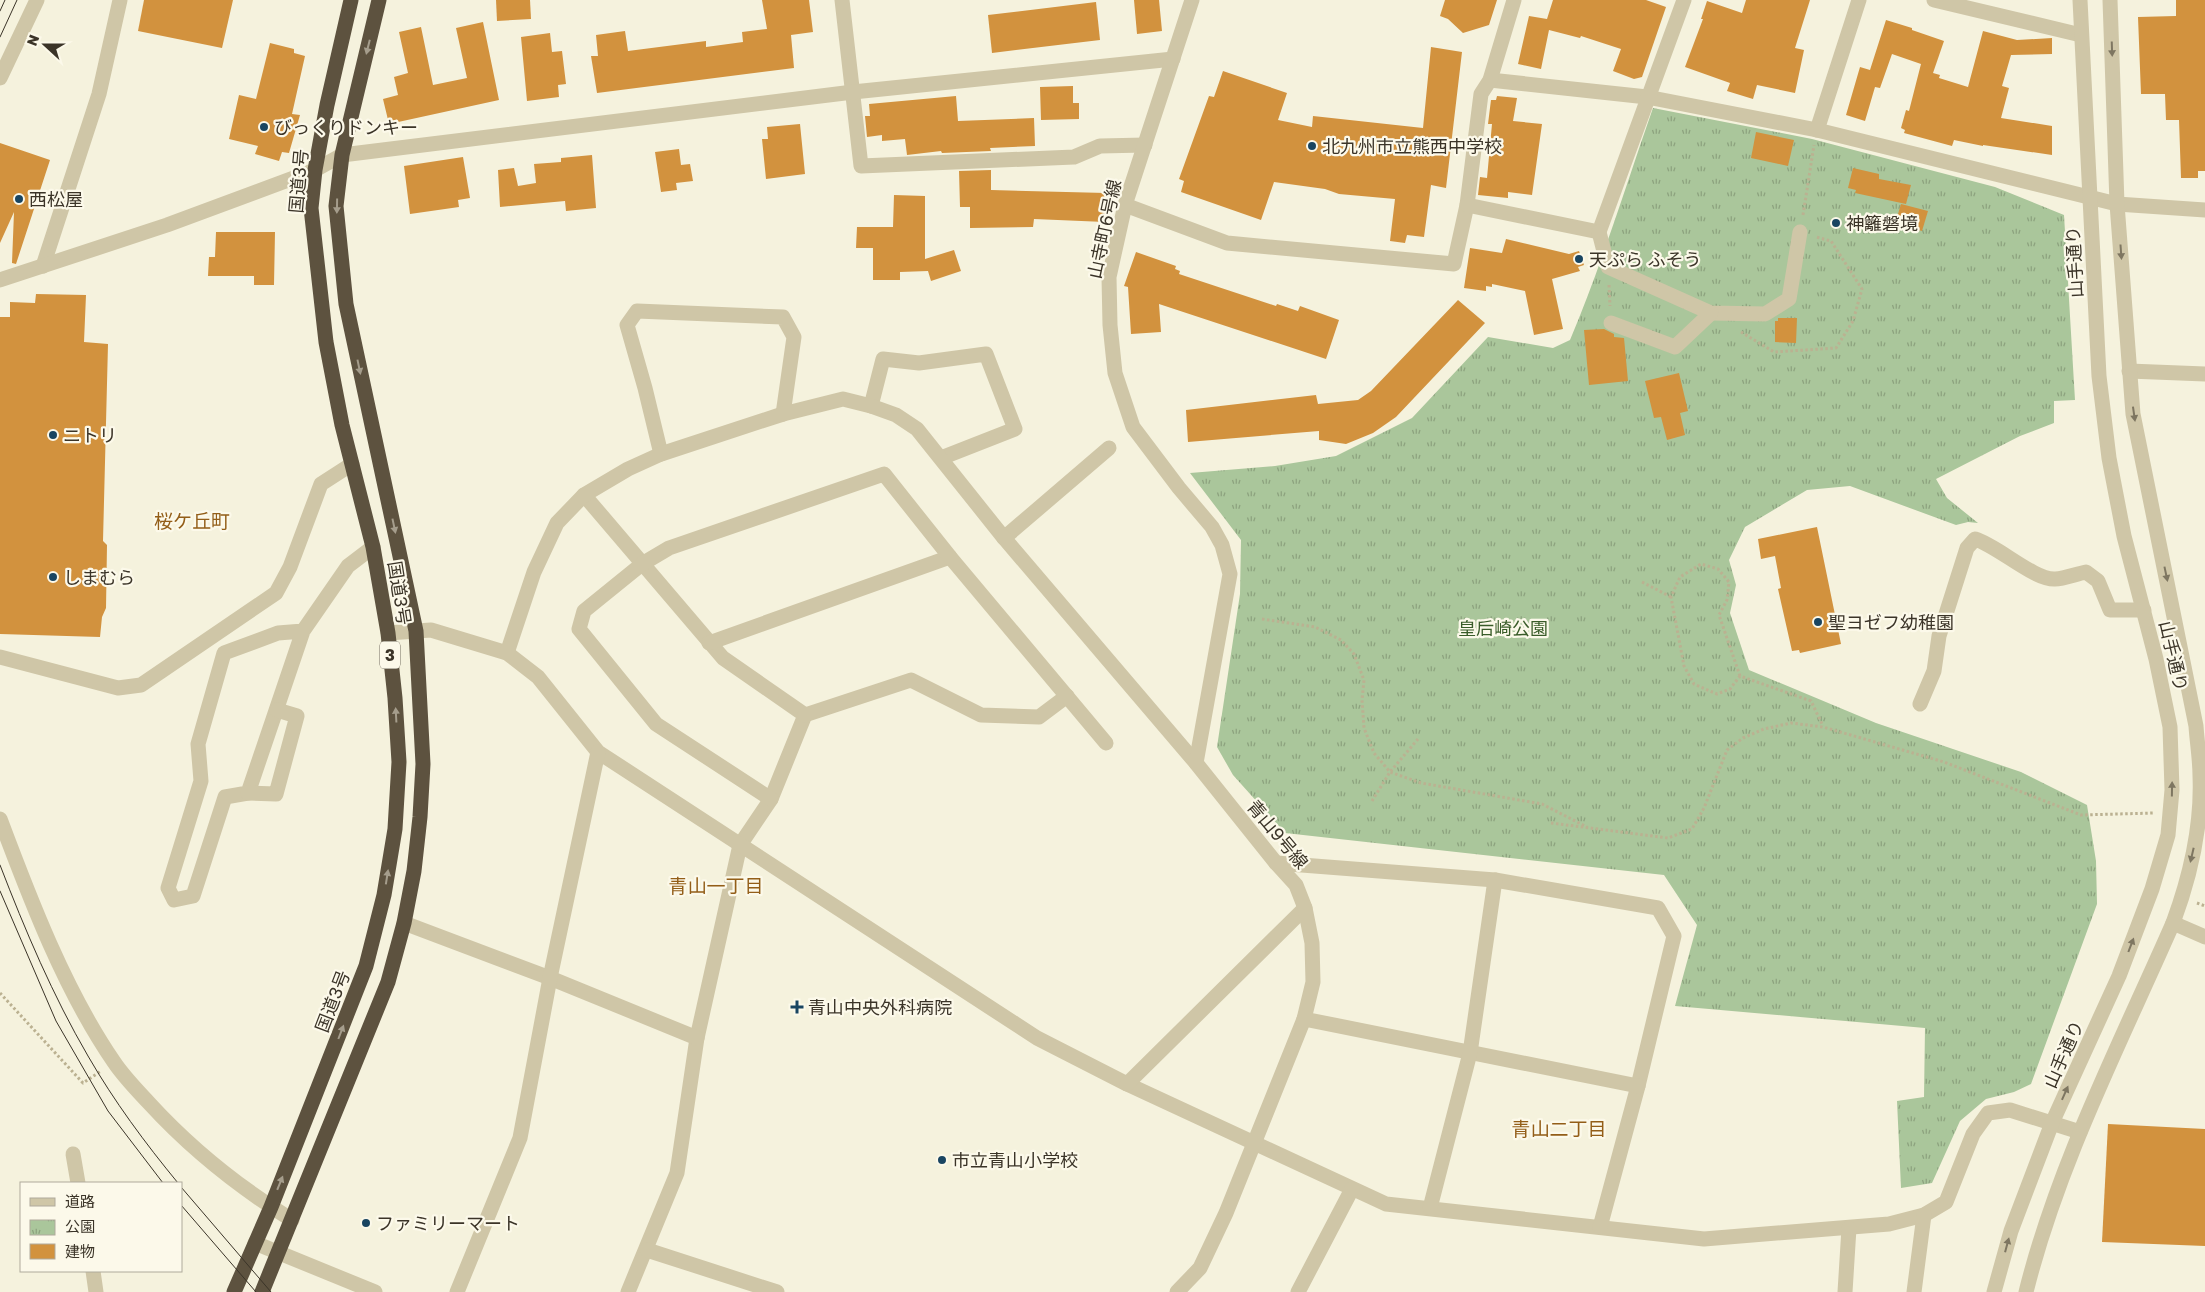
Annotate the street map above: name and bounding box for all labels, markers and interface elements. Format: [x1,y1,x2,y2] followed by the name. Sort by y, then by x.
[20,20,70,70] north arrow
[23,32,42,48] text: N
[364,40,372,55] one-way arrow
[2108,41,2116,57] one-way arrow
[274,116,418,138] place label: びっくりドンキー
[258,121,270,133] marker: びっくりドンキー
[1322,135,1502,157] place label: 北九州市立熊西中学校
[1306,140,1318,152] marker: 北九州市立熊西中学校
[284,148,312,214] street label: 国道3号
[1083,177,1125,281] street label: 山寺町6号線
[29,188,83,210] place label: 西松屋
[13,193,25,205] marker: 西松屋
[333,199,341,215] one-way arrow
[1846,212,1918,234] place label: 神籬磐境
[1830,217,1842,229] marker: 神籬磐境
[2061,225,2087,299] street label: 山手通り
[2117,245,2125,261] one-way arrow
[1589,248,1702,270] place label: 天ぷら ふそう
[1573,253,1585,265] marker: 天ぷら ふそう
[355,359,363,375] one-way arrow
[2130,407,2138,423] one-way arrow
[63,424,117,446] place label: ニトリ
[47,429,59,441] marker: ニトリ
[154,509,230,532] district label: 桜ケ丘町
[390,518,398,533] one-way arrow
[384,559,416,627] street label: 国道3号
[63,566,135,588] place label: しまむら
[2162,566,2170,581] one-way arrow
[47,571,59,583] marker: しまむら
[1828,611,1954,633] place label: 聖ヨゼフ幼稚園
[1812,616,1824,628] marker: 聖ヨゼフ幼稚園
[1458,617,1548,639] park label: 皇后崎公園
[2155,618,2193,694] street label: 山手通り
[380,642,400,668] road number: 3
[392,707,400,723] one-way arrow
[2168,780,2176,796] one-way arrow
[1243,795,1313,873] street label: 青山9号線
[2188,847,2196,862] one-way arrow
[384,868,392,884] one-way arrow
[668,874,764,897] district label: 青山一丁目
[2127,937,2135,952] one-way arrow
[310,967,354,1035] street label: 国道3号
[808,996,952,1018] place label: 青山中央外科病院
[790,1000,804,1014] marker: 青山中央外科病院
[2038,1017,2088,1091] street label: 山手通り
[337,1025,345,1039] one-way arrow
[2062,1086,2070,1100] one-way arrow
[1511,1117,1607,1140] district label: 青山二丁目
[952,1149,1078,1171] place label: 市立青山小学校
[936,1154,948,1166] marker: 市立青山小学校
[277,1176,285,1190] one-way arrow
[20,1182,182,1272] legend
[65,1192,95,1210] text: 道路
[376,1212,520,1234] place label: ファミリーマート
[65,1217,95,1235] text: 公園
[360,1217,372,1229] marker: ファミリーマート
[2003,1237,2011,1253] one-way arrow
[65,1242,95,1260] text: 建物

